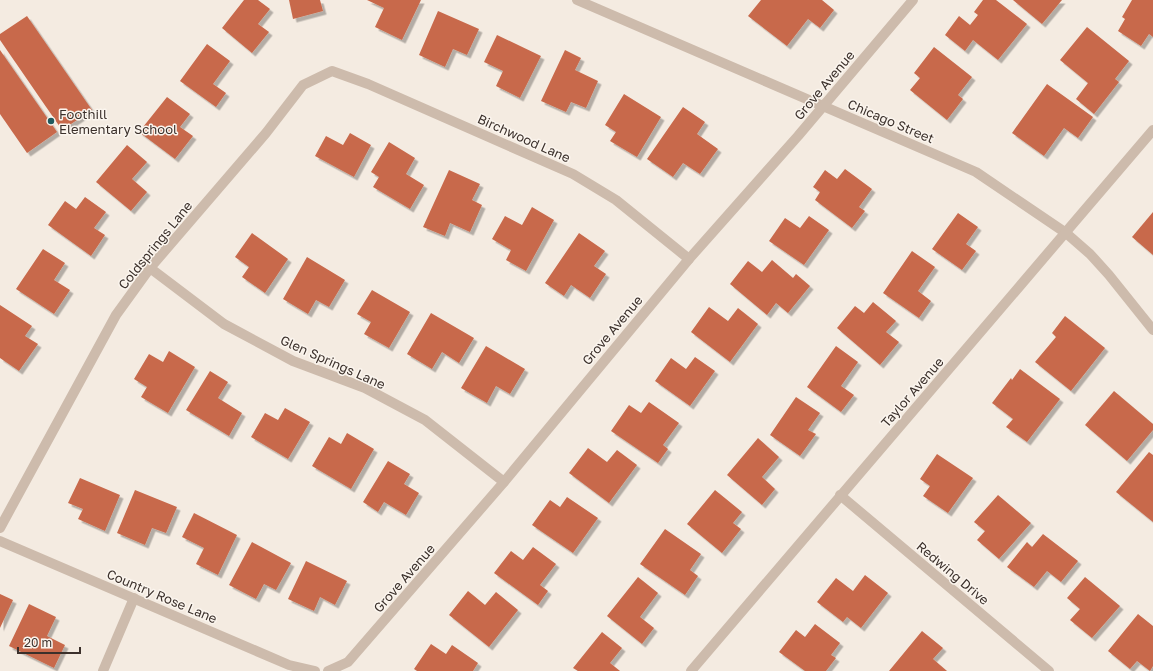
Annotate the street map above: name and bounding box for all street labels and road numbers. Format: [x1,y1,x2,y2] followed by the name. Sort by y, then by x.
[790,47,858,123] street label: Grove Avenue
[845,96,937,146] street label: Chicago Street
[475,110,573,166] street label: Birchwood Lane
[115,198,195,292] street label: Coldsprings Lane
[578,292,646,368] street label: Grove Avenue
[278,332,388,392] street label: Glen Springs Lane
[877,354,947,430] street label: Taylor Avenue
[913,538,993,608] street label: Redwing Drive
[370,541,438,615] street label: Grove Avenue
[104,566,220,626] street label: Country Rose Lane

